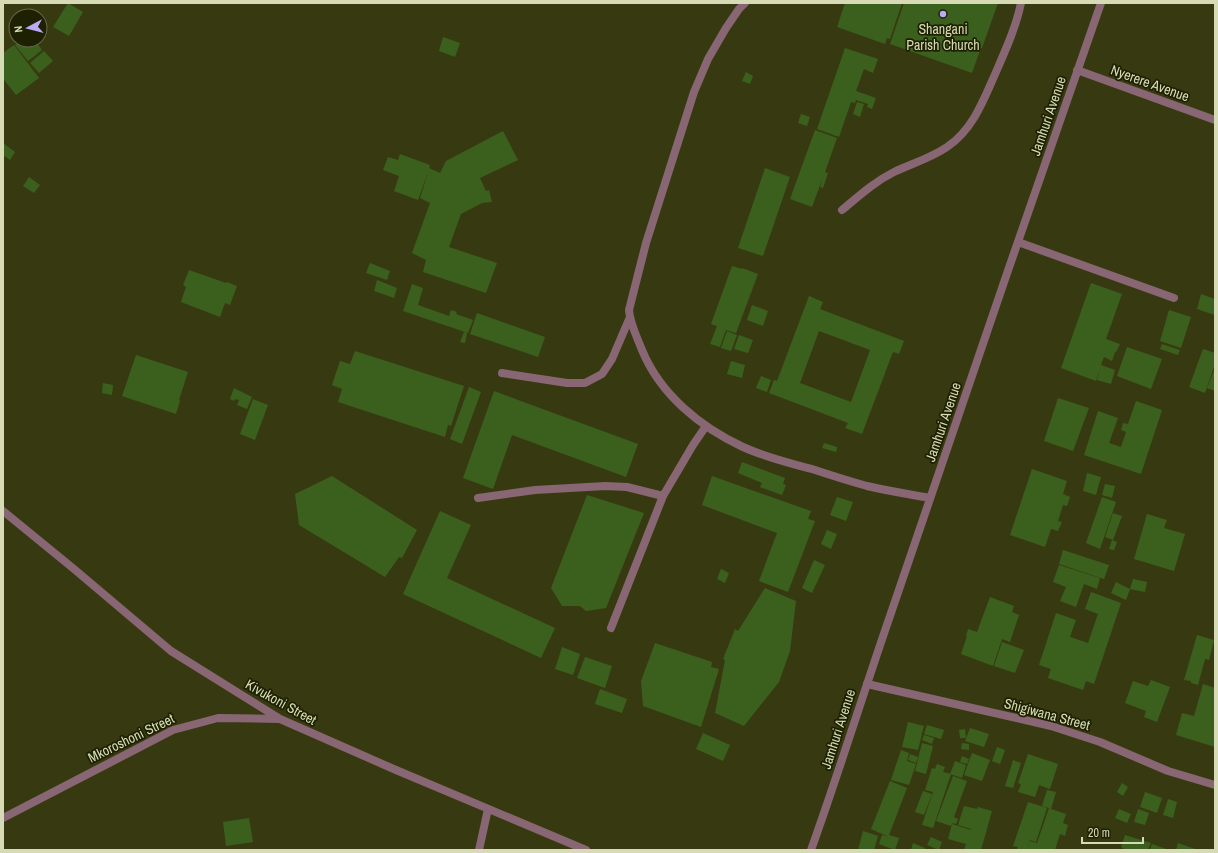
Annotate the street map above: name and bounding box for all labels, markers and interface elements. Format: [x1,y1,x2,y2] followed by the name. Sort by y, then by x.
[8,8,48,48] north arrow
[938,9,948,19] marker: Shangani Parish Church
[906,20,980,54] place label: Shangani Parish Church
[11,25,25,33] text: N
[1108,60,1192,106] street label: Nyerere Avenue
[1026,74,1070,158] street label: Jamhuri Avenue
[921,380,965,464] street label: Jamhuri Avenue
[242,675,320,729] street label: Kivukoni Street
[817,687,859,771] street label: Jamhuri Avenue
[1002,694,1092,734] street label: Shigiwana Street
[85,709,177,767] street label: Mkoroshoni Street
[1082,819,1143,845] scale bar
[1088,825,1110,841] text: 20 m

